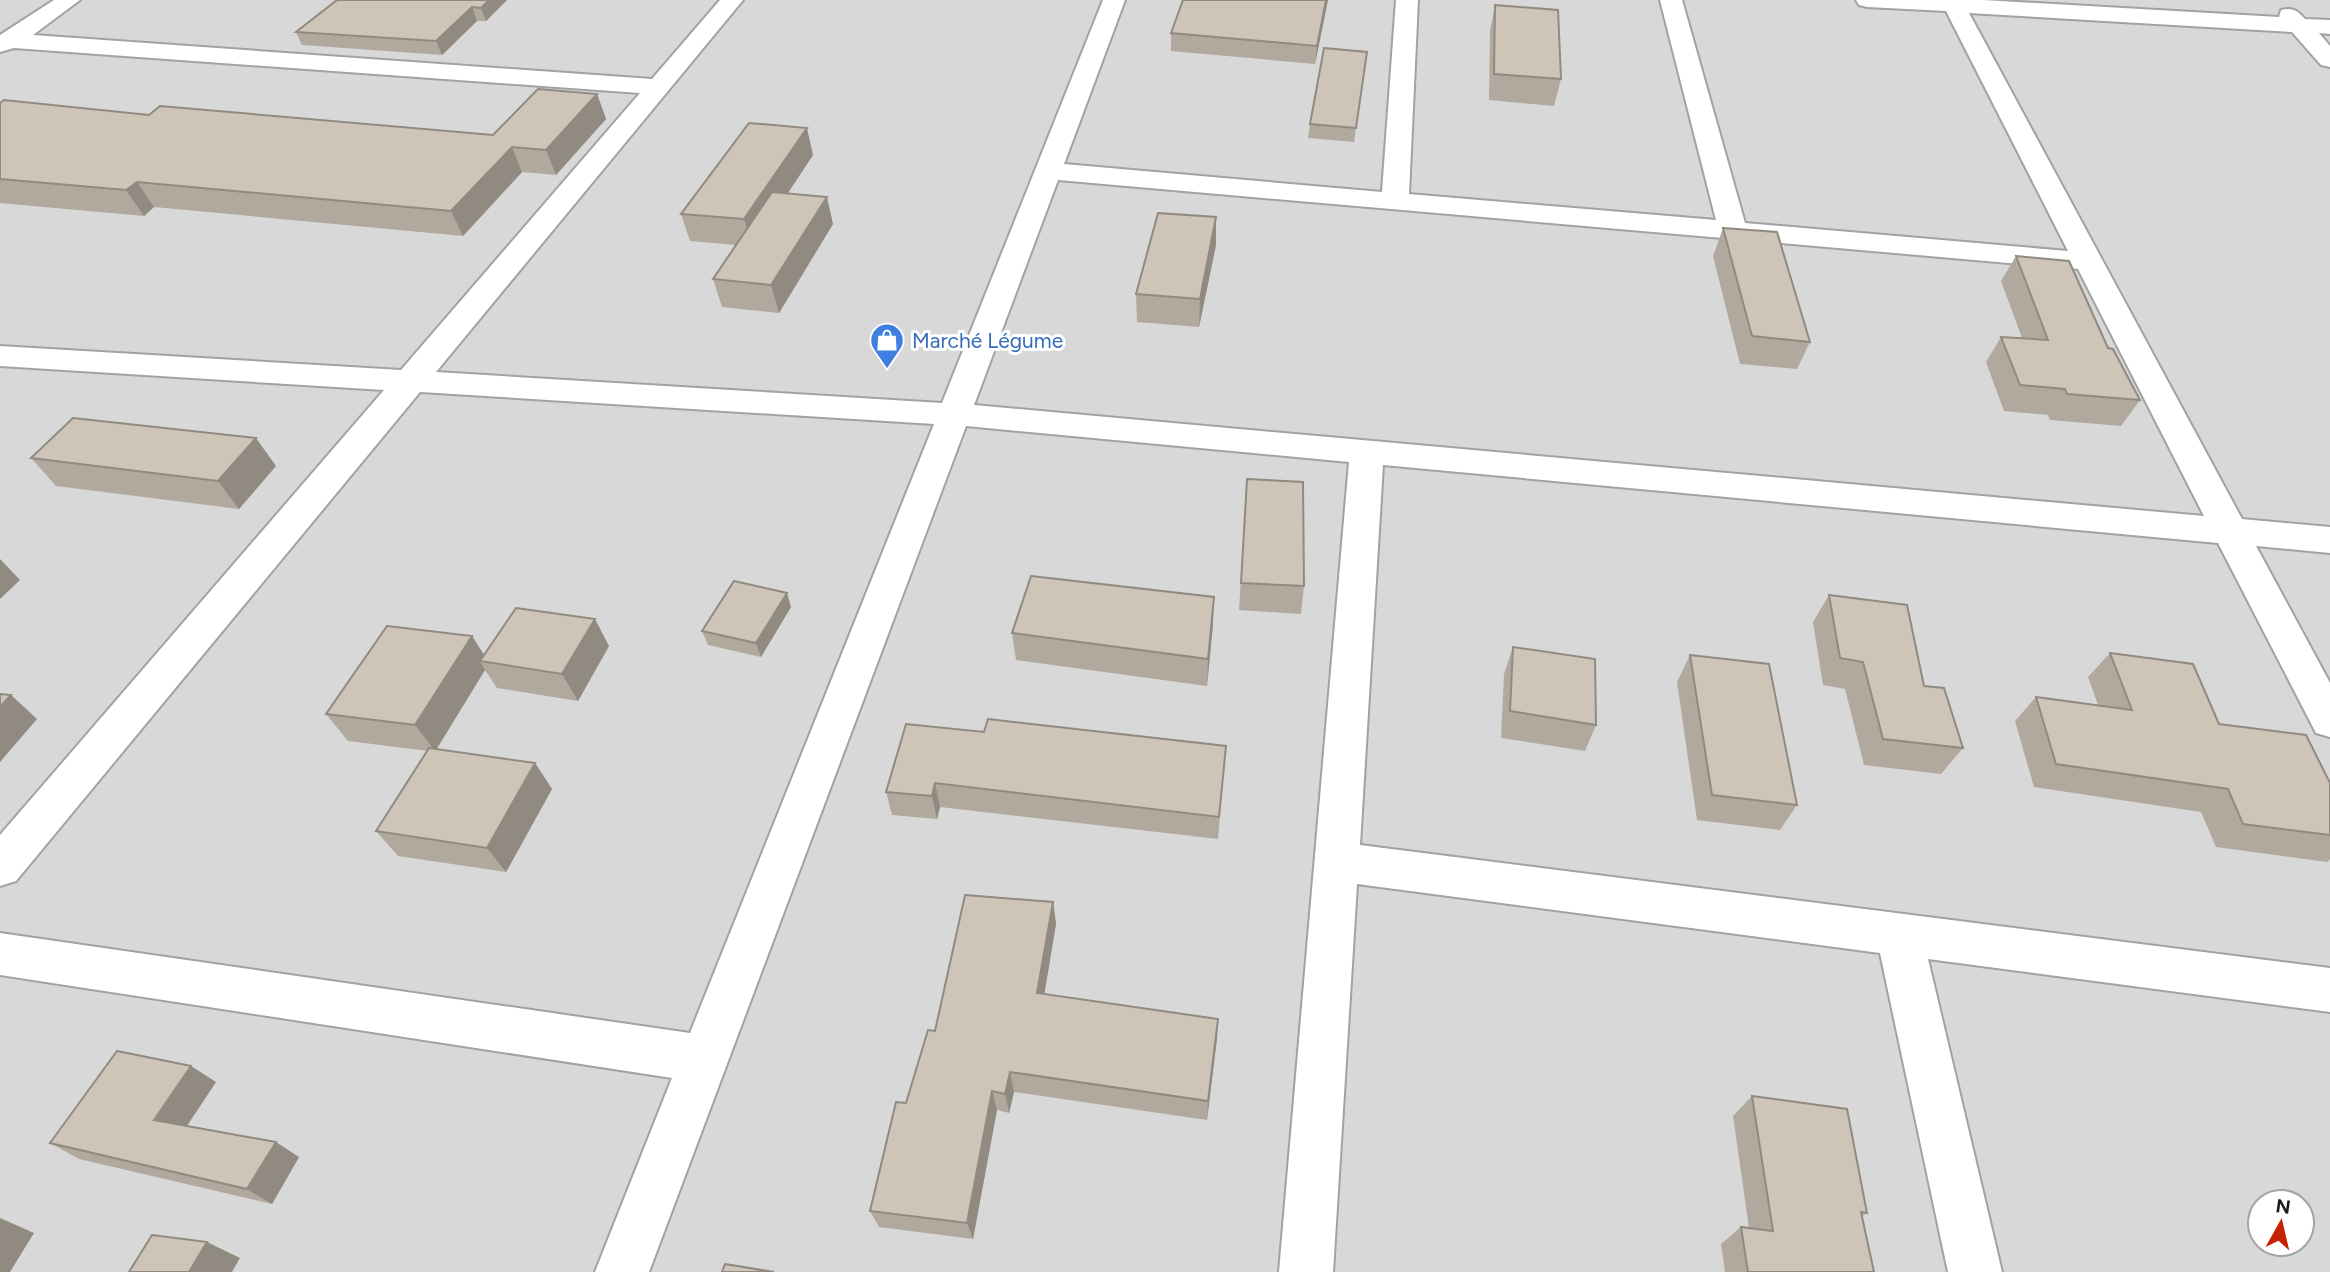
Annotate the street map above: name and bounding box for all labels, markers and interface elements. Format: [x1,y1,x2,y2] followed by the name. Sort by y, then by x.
[868,321,906,370] shop icon: Marché Légume
[912,328,1063,353] place label: Marché Légume
[2246,1188,2316,1258] north arrow
[2274,1194,2292,1219] text: N

